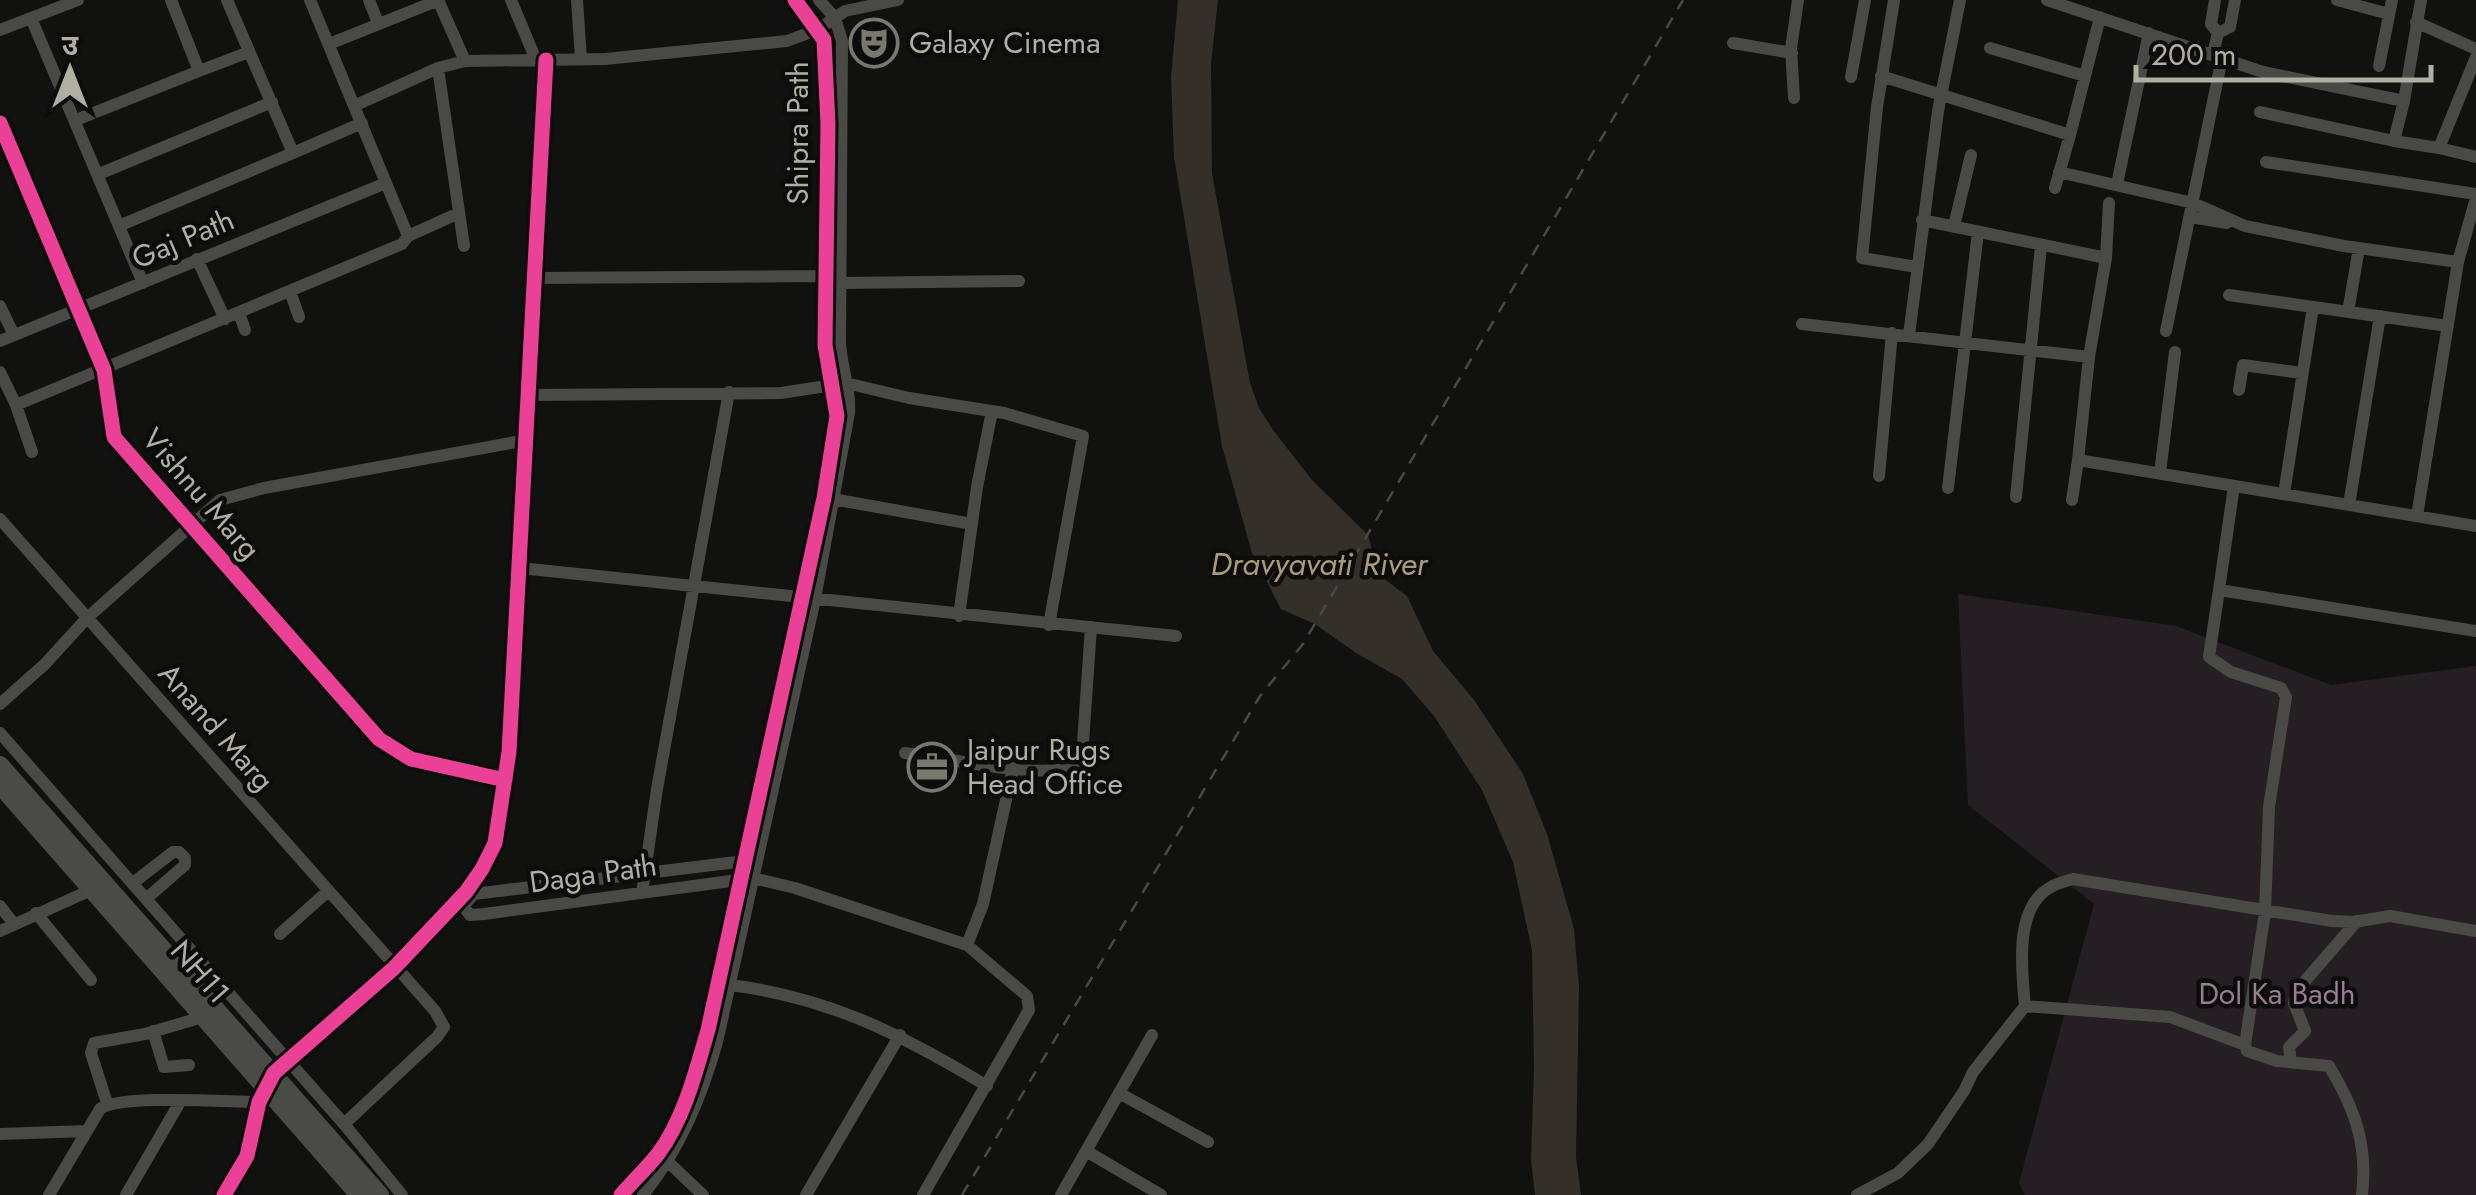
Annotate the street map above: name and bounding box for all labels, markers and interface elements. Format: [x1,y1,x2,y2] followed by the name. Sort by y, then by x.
[848,17,900,69] theatre icon: Galaxy Cinema
[20,20,120,120] north arrow
[2136,20,2431,82] scale bar
[909,21,1101,64] place label: Galaxy Cinema
[62,25,79,66] text: उ
[2151,33,2236,76] text: 200 m
[776,61,819,205] street label: Shipra Path
[125,198,241,279] street label: Gaj Path
[132,419,271,569] street label: Vishnu Marg
[1211,541,1430,587] water label: Dravyavati River
[148,653,284,800] street label: Anand Marg
[963,728,1123,805] place label: Jaipur Rugs Head Office
[906,741,958,793] office icon: Jaipur Rugs Head Office
[526,843,659,904] street label: Daga Path
[161,931,240,1013] street label: NH11
[2198,972,2356,1015] park label: Dol Ka Badh

